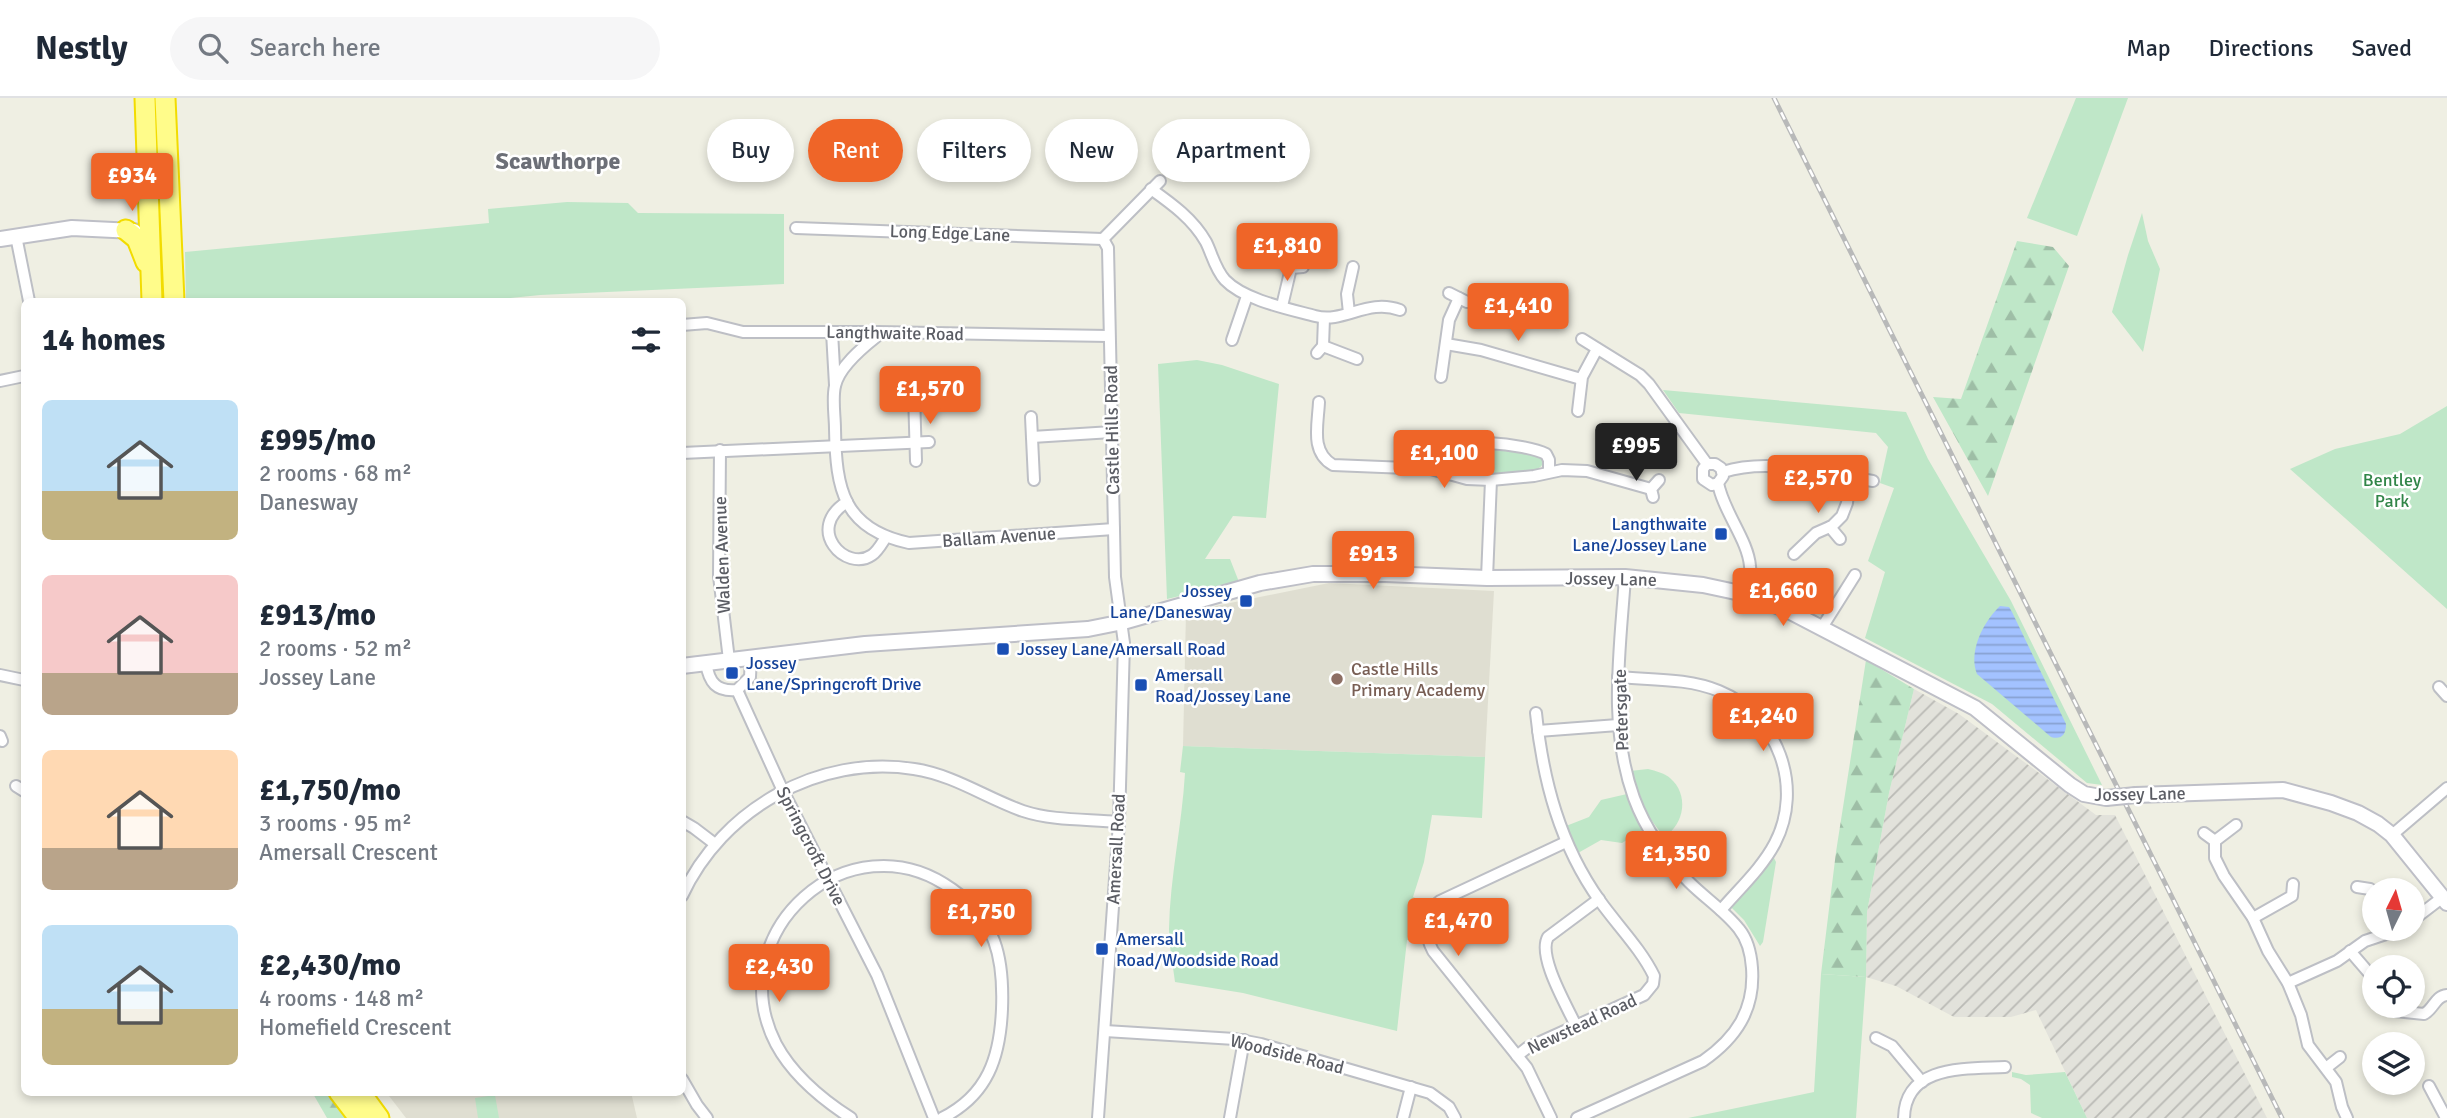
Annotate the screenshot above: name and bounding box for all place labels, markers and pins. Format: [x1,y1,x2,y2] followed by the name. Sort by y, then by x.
[91,153,173,213] pin: £934
[1230,223,1344,283] pin: £1,810
[1461,284,1575,343] pin: £1,410
[873,366,987,426] pin: £1,570
[1595,424,1677,483] pin: £995
[1387,430,1501,490] pin: £1,100
[1761,456,1875,515] pin: £2,570
[1572,513,1707,556] place label: Langthwaite Lane/Jossey Lane
[1713,526,1729,542] marker: Langthwaite Lane/Jossey Lane
[1332,532,1414,591] pin: £913
[1726,568,1840,628] pin: £1,660
[1110,580,1233,623] place label: Jossey Lane/Danesway
[1238,593,1254,609] marker: Jossey Lane/Danesway
[1017,638,1226,660] place label: Jossey Lane/Amersall Road
[995,641,1011,657] marker: Jossey Lane/Amersall Road
[746,652,921,695] place label: Jossey Lane/Springcroft Drive
[1351,658,1486,701] place label: Castle Hills Primary Academy
[1155,664,1291,707] place label: Amersall Road/Jossey Lane
[724,665,740,681] marker: Jossey Lane/Springcroft Drive
[1329,671,1345,687] marker: Castle Hills Primary Academy
[1133,677,1149,693] marker: Amersall Road/Jossey Lane
[1706,694,1820,753] pin: £1,240
[1619,832,1733,891] pin: £1,350
[924,890,1038,949] pin: £1,750
[1401,898,1515,958] pin: £1,470
[1116,928,1279,971] place label: Amersall Road/Woodside Road
[1094,941,1110,957] marker: Amersall Road/Woodside Road
[722,944,836,1004] pin: £2,430

